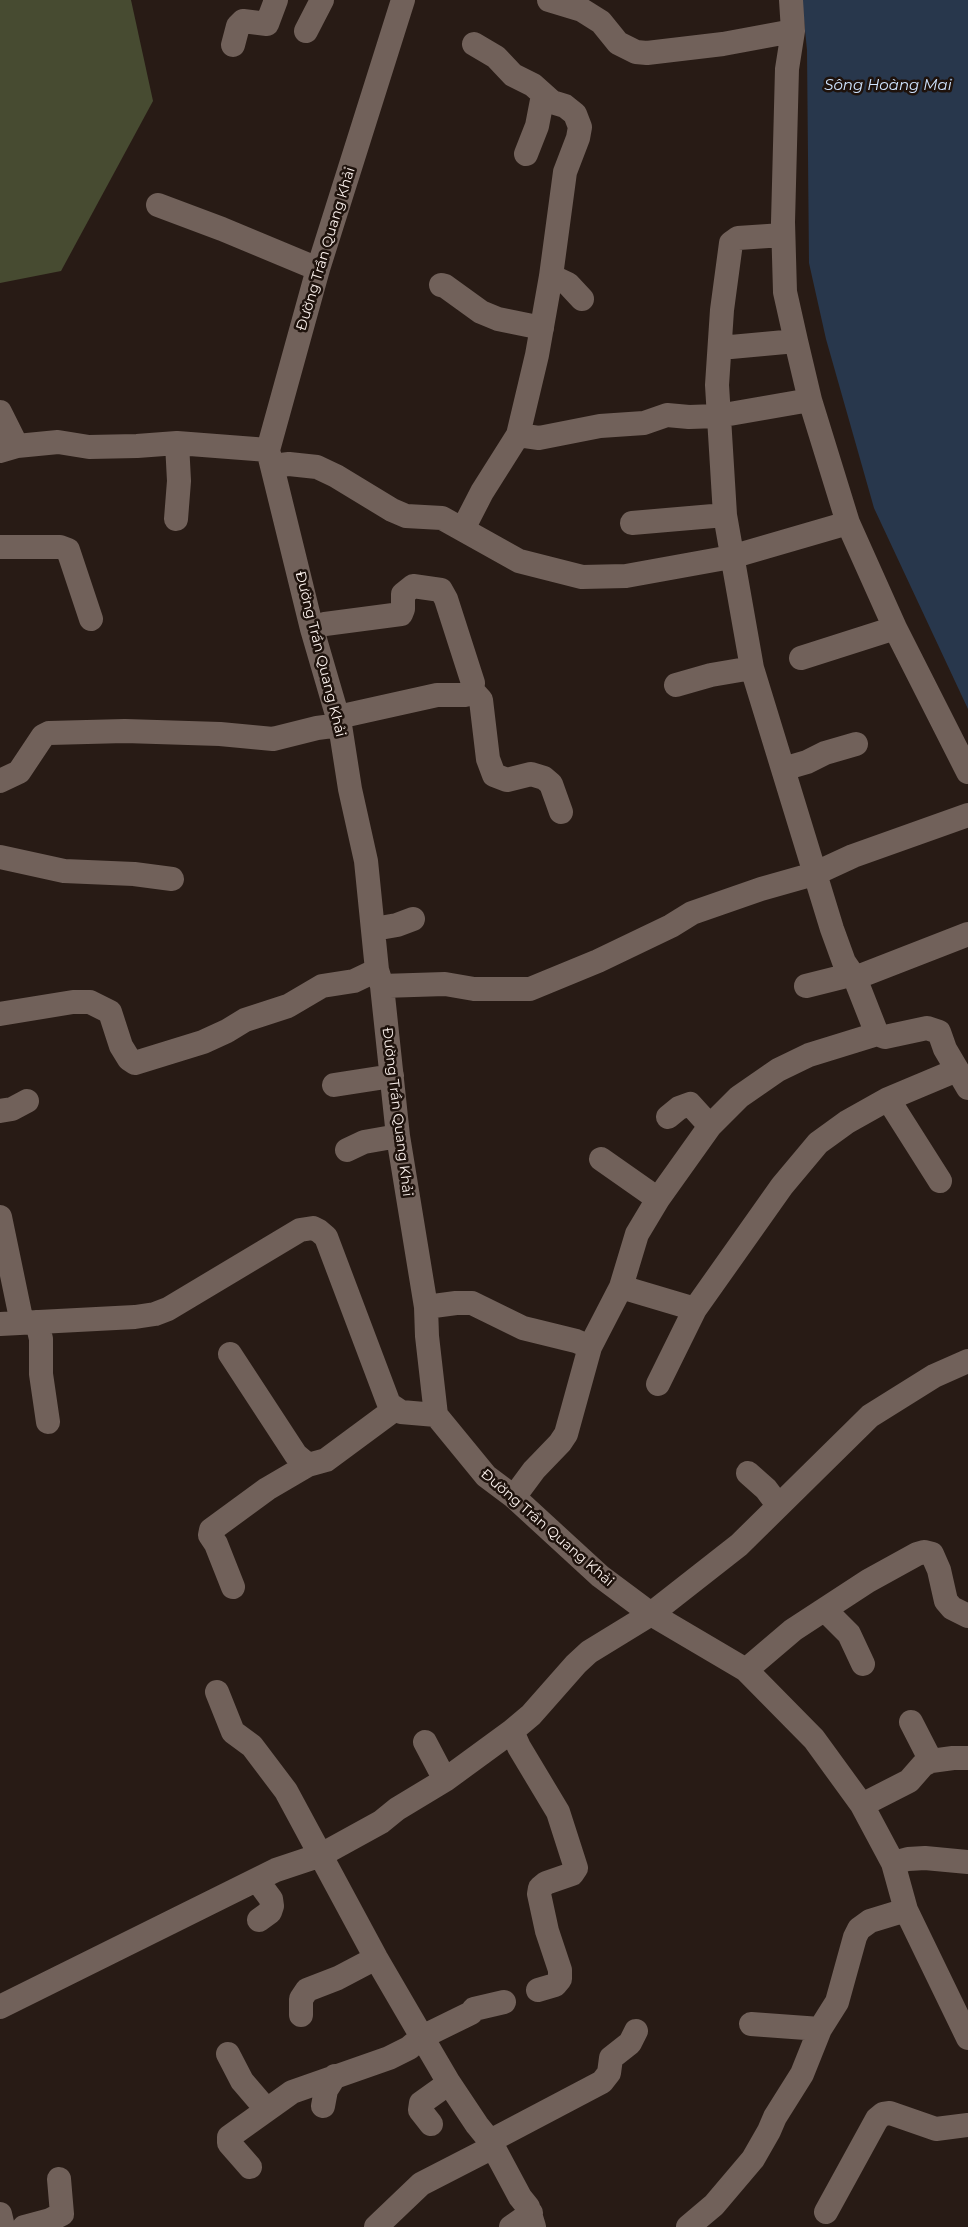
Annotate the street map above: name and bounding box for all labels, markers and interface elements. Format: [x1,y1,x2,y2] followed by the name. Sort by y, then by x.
[824,77,952,95] water label: Sông Hoàng Mai
[293,165,359,333] street label: Đường Trần Quang Khải
[291,569,349,739] street label: Đường Trần Quang Khải
[378,1027,416,1197] street label: Đường Trần Quang Khải
[477,1466,617,1590] street label: Đường Trần Quang Khải

